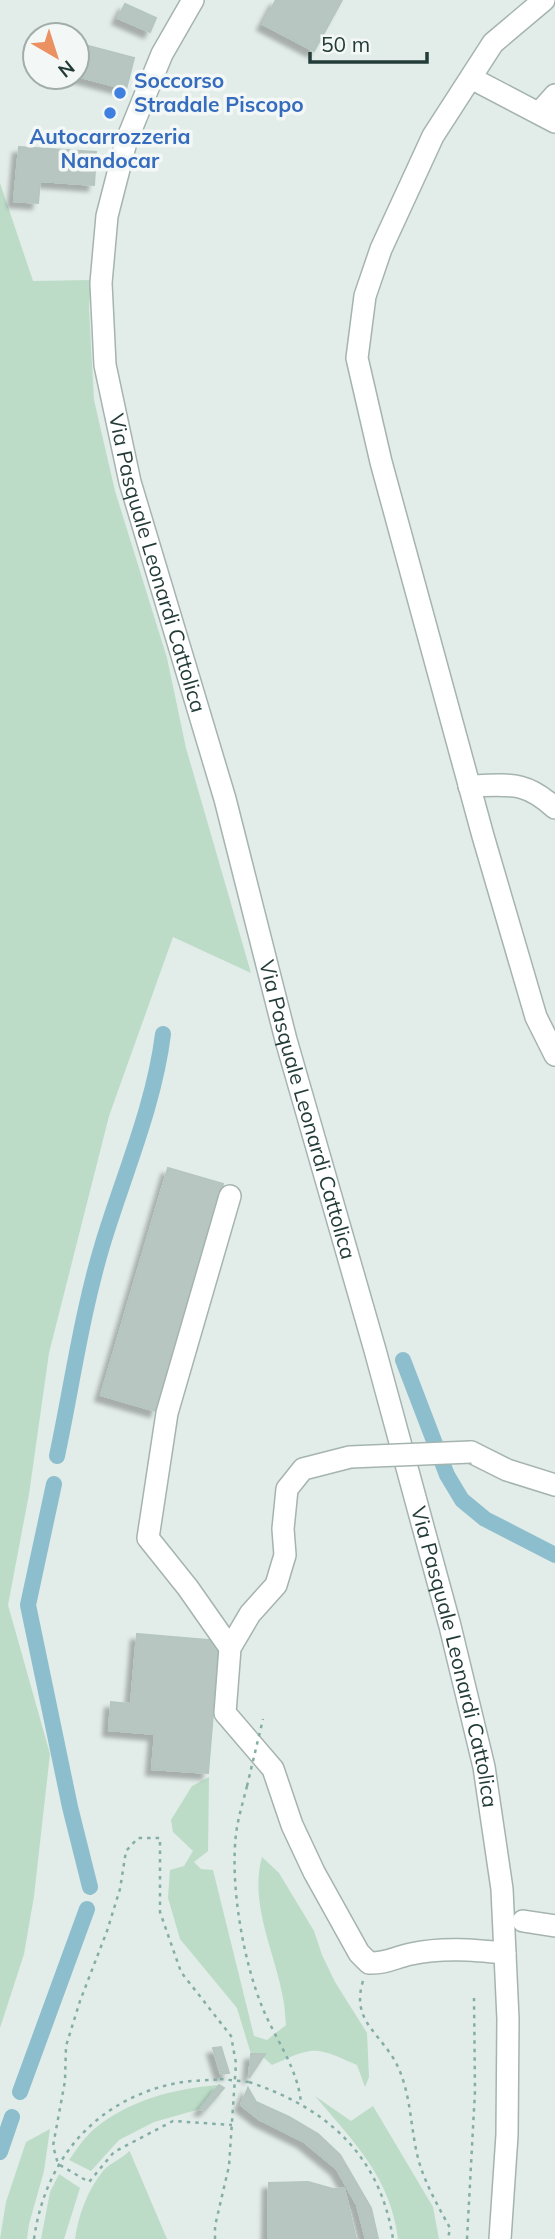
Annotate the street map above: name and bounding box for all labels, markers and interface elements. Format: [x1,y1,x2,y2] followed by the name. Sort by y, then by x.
[21,21,91,91] north arrow
[310,21,427,65] scale bar
[321,31,370,57] text: 50 m
[54,55,80,83] text: N
[134,67,304,117] place label: Soccorso Stradale Piscopo
[112,85,128,101] marker: Soccorso Stradale Piscopo
[102,105,118,121] marker: Autocarrozzeria Nandocar
[30,123,190,173] place label: Autocarrozzeria Nandocar
[104,411,212,715] street label: Via Pasquale Leonardi Cattolica
[254,957,362,1262] street label: Via Pasquale Leonardi Cattolica
[406,1503,504,1809] street label: Via Pasquale Leonardi Cattolica

